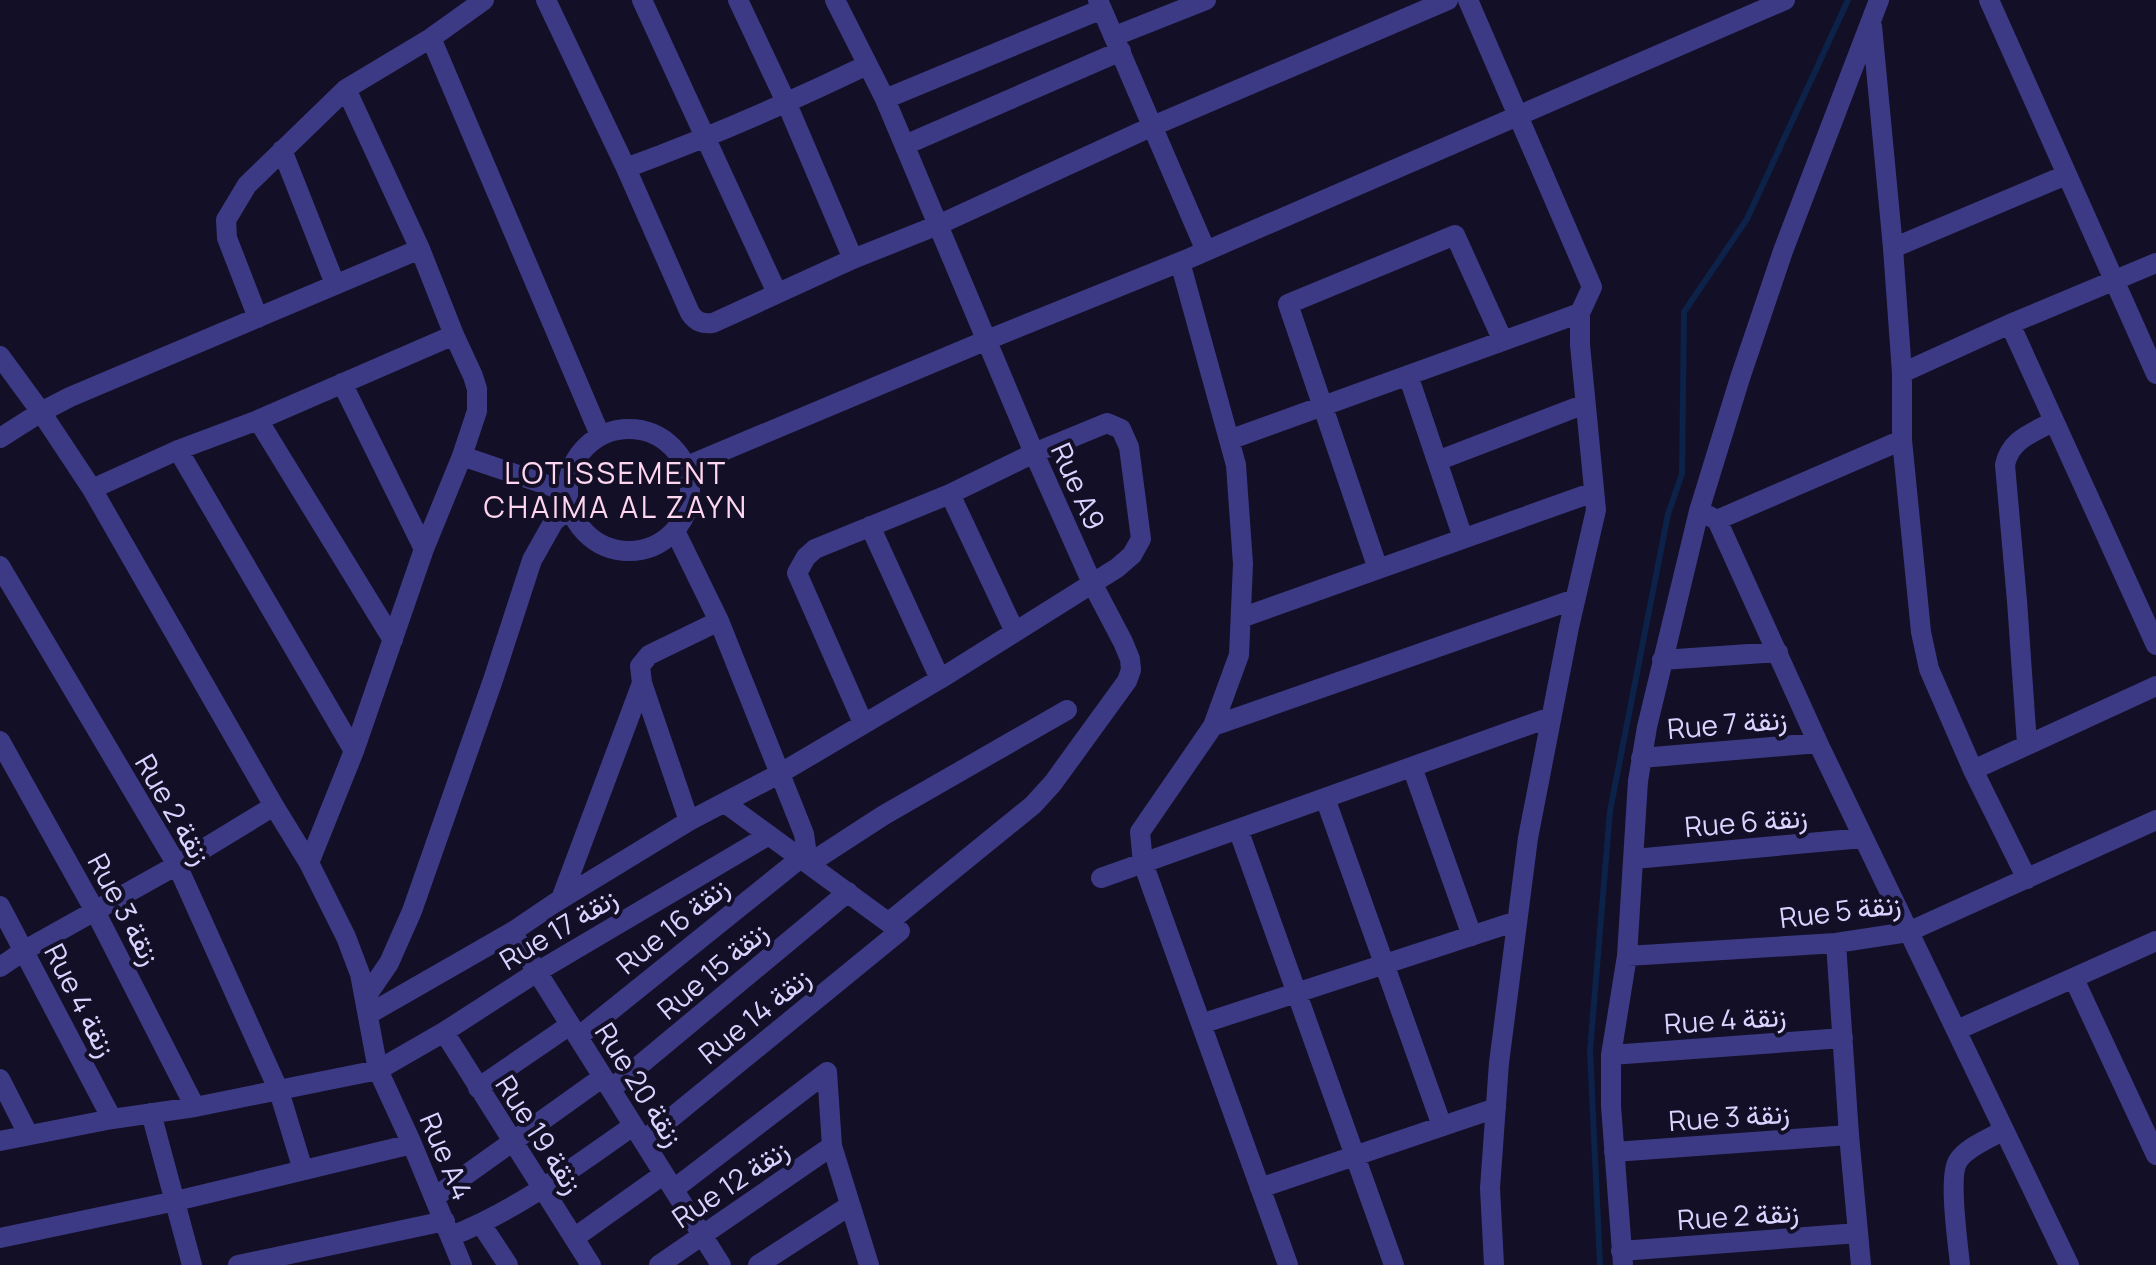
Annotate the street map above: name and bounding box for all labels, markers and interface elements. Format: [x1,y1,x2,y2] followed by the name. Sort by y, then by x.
[1043,437,1115,535] street label: Rue A9
[484,452,748,527] district label: LOTISSEMENT CHAIMA AL ZAYN
[1666,699,1788,747] street label: Rue 7 زنقة
[127,747,221,871] street label: Rue 2 زنقة
[1683,797,1809,845] street label: Rue 6 زنقة
[80,846,170,972] street label: Rue 3 زنقة
[608,868,736,982] street label: Rue 16 زنقة
[492,878,624,978] street label: Rue 17 زنقة
[1777,884,1903,936] street label: Rue 5 زنقة
[649,913,775,1027] street label: Rue 15 زنقة
[36,937,126,1063] street label: Rue 4 زنقة
[690,958,818,1072] street label: Rue 14 زنقة
[1663,996,1787,1042] street label: Rue 4 زنقة
[587,1015,693,1153] street label: Rue 20 زنقة
[488,1067,592,1201] street label: Rue 19 زنقة
[1667,1093,1791,1139] street label: Rue 3 زنقة
[412,1106,482,1206] street label: Rue A4
[664,1130,796,1236] street label: Rue 12 زنقة
[1676,1192,1800,1238] street label: Rue 2 زنقة

